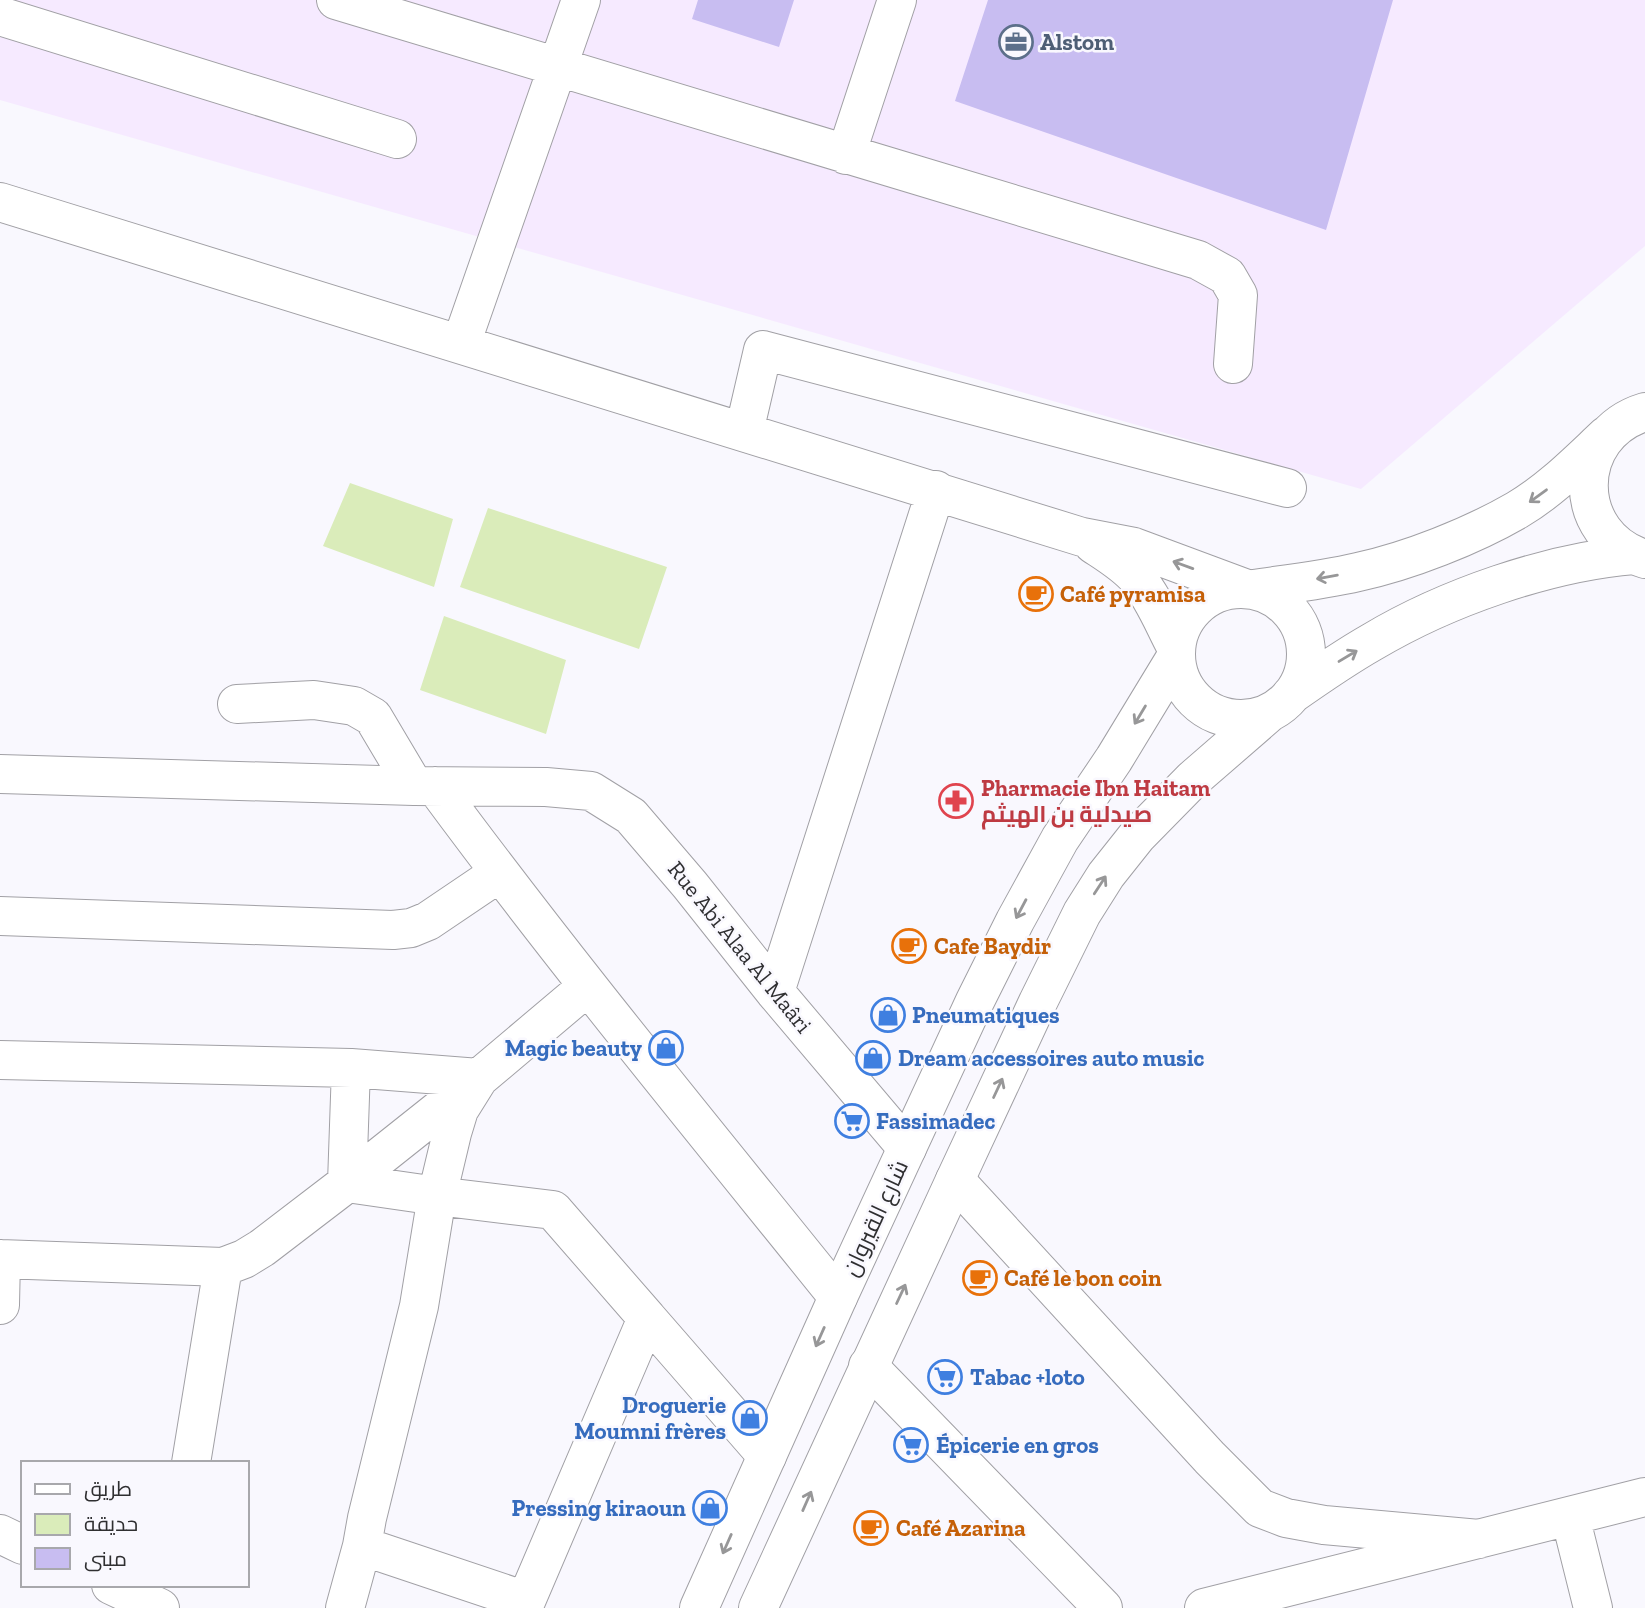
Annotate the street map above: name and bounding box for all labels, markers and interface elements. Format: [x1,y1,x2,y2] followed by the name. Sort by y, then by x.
[997,23,1035,61] office icon: Alstom
[1040,28,1114,56] place label: Alstom
[1529,488,1547,503] one-way arrow
[1172,558,1194,570] one-way arrow
[1316,571,1339,584] one-way arrow
[1017,575,1055,613] cafe icon: Café pyramisa
[1060,580,1206,608] place label: Café pyramisa
[1337,649,1357,663] one-way arrow
[1133,705,1147,725] one-way arrow
[981,774,1210,830] place label: Pharmacie Ibn Haitam صيدلية بن الهيثم
[937,782,975,820] pharmacy icon: Pharmacie Ibn Haitam صيدلية بن الهيثم
[662,855,818,1039] street label: Rue Abi Alaa Al Maâri
[1093,876,1107,896] one-way arrow
[1014,898,1028,919] one-way arrow
[890,927,928,965] cafe icon: Cafe Baydir
[934,932,1051,960] place label: Cafe Baydir
[869,996,907,1034] shop icon: Pneumatiques
[912,1001,1060,1029] place label: Pneumatiques
[647,1029,685,1067] shop icon: Magic beauty
[505,1034,643,1062] place label: Magic beauty
[854,1039,892,1077] shop icon: Dream accessoires auto music
[898,1044,1205,1072] place label: Dream accessoires auto music
[991,1078,1005,1099] one-way arrow
[833,1102,871,1140] supermarket icon: Fassimadec
[876,1107,995,1135] place label: Fassimadec
[836,1156,916,1281] street label: شارع القيروان
[961,1259,999,1297] cafe icon: Café le bon coin
[1004,1264,1162,1292] place label: Café le bon coin
[896,1284,909,1305] one-way arrow
[813,1326,826,1347] one-way arrow
[926,1358,964,1396] supermarket icon: Tabac +loto
[970,1363,1085,1391] place label: Tabac +loto
[574,1391,726,1445] place label: Droguerie Moumni frères
[731,1399,769,1437] shop icon: Droguerie Moumni frères
[892,1426,930,1464] supermarket icon: Épicerie en gros
[936,1431,1099,1459] place label: Épicerie en gros
[21,1461,248,1587] legend
[84,1476,132,1502] text: طريق
[691,1489,729,1527] shop icon: Pressing kiraoun
[801,1491,814,1512] one-way arrow
[511,1494,686,1522] place label: Pressing kiraoun
[852,1509,890,1547] cafe icon: Café Azarina
[84,1511,138,1536] text: حديقة
[896,1514,1026,1542] place label: Café Azarina
[720,1533,733,1555] one-way arrow
[84,1546,127,1572] text: مبنى

